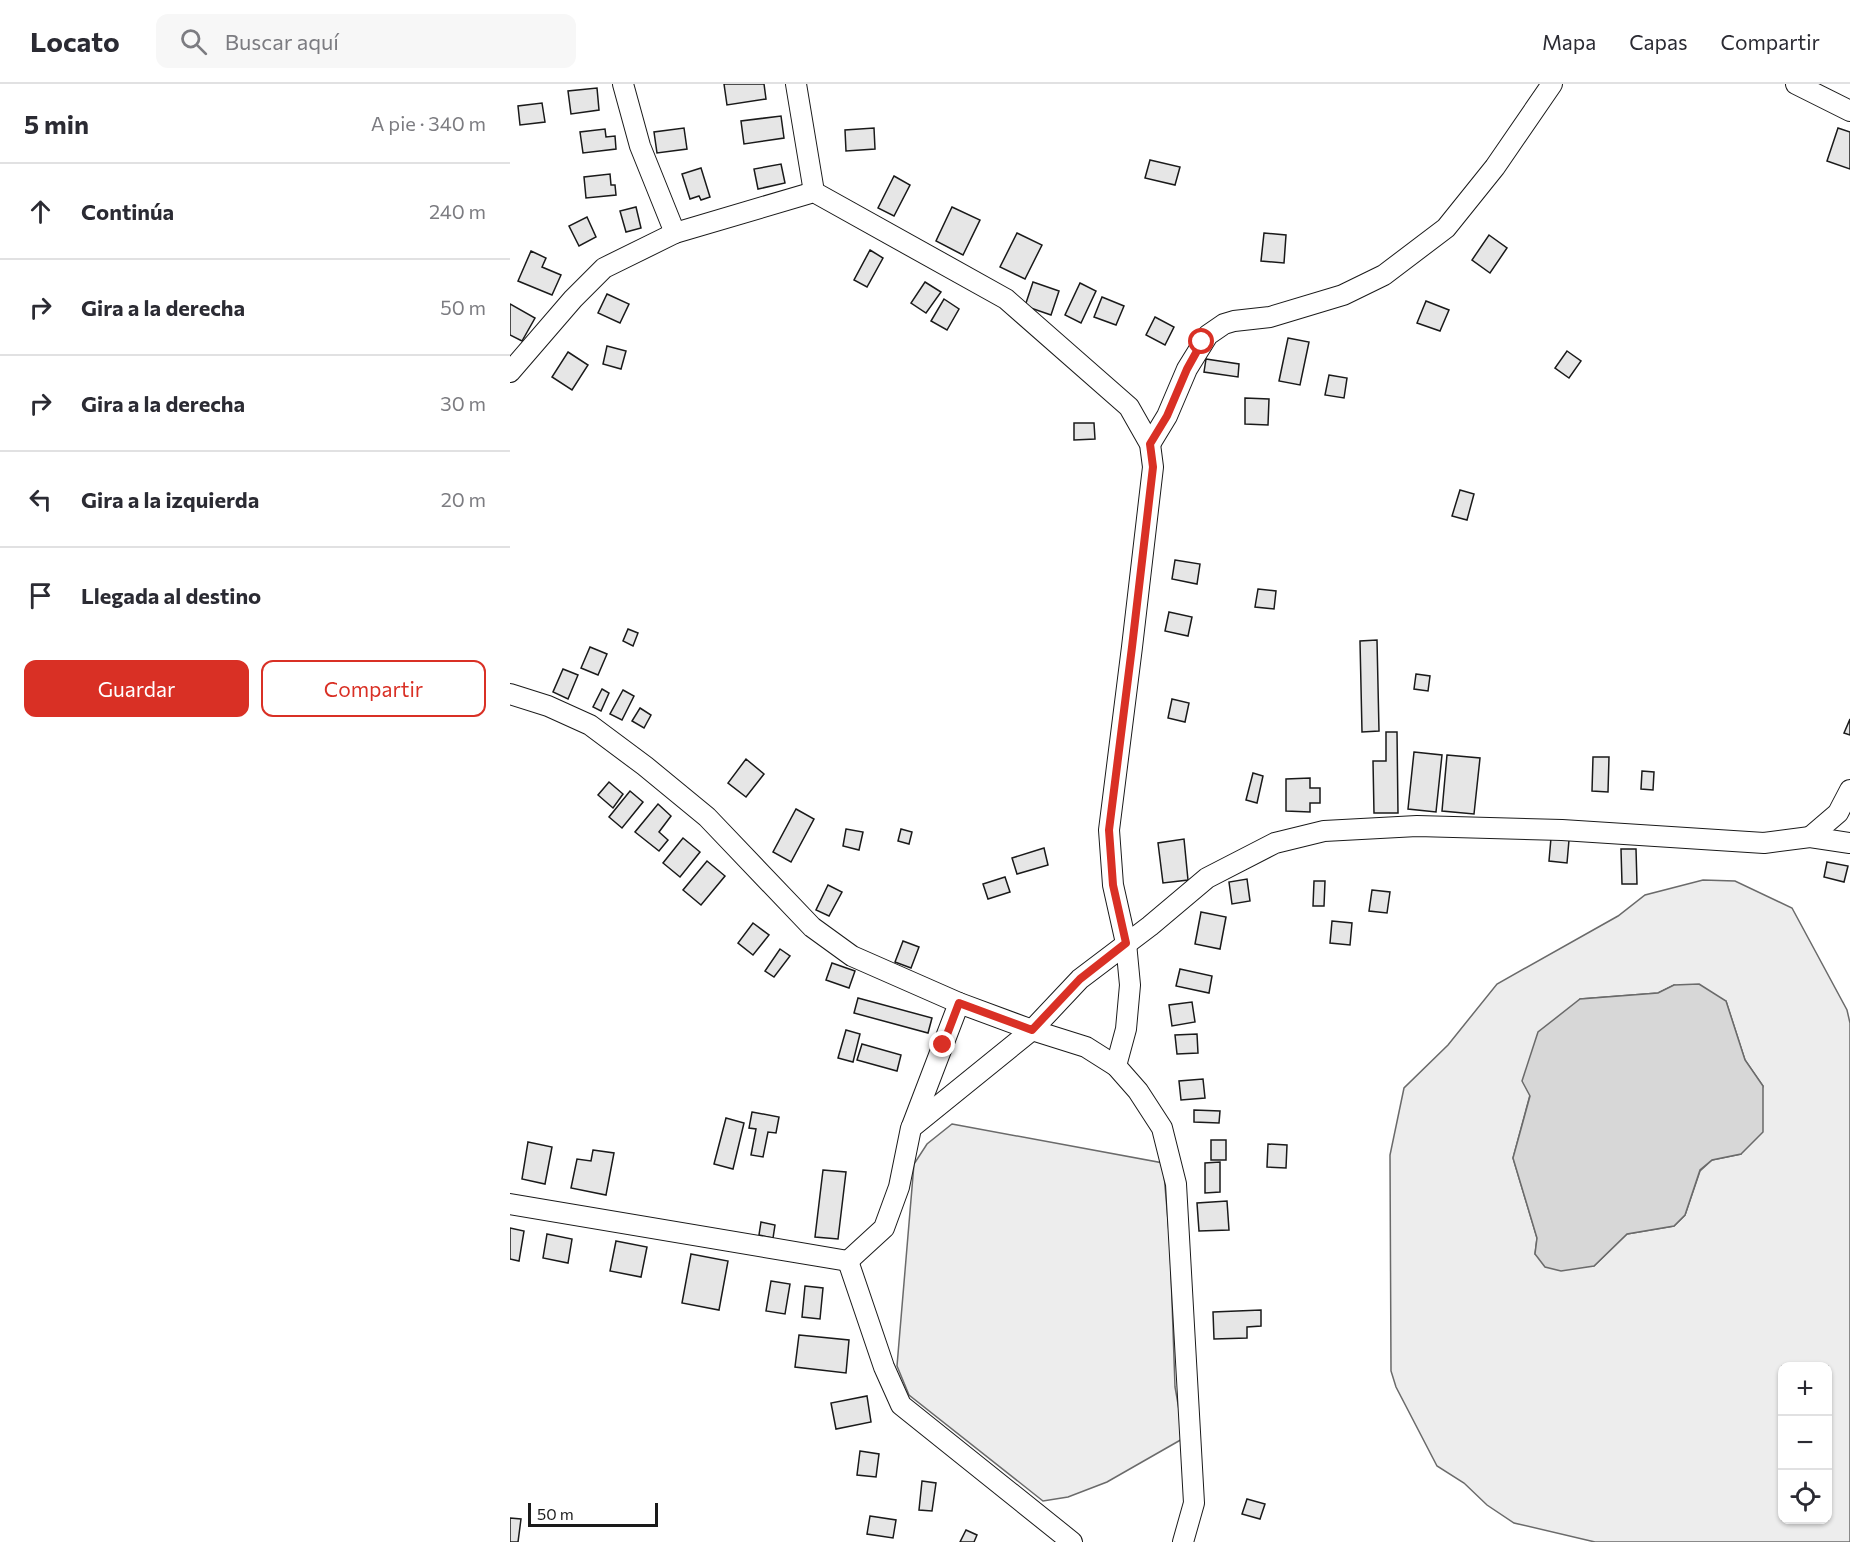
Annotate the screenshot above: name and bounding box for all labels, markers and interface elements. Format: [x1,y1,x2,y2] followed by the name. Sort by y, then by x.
[156,14,576,68] search box
[30,24,120,58] text: Locato
[177,25,210,58] icon: search
[225,28,339,55] text: Buscar aquí
[1542,29,1596,54] text: Mapa
[1629,29,1688,54] text: Capas
[1721,29,1820,54] text: Compartir
[24,108,89,139] text: 5 min
[371,111,486,135] text: A pie · 340 m
[24,195,57,228] icon: ahead
[81,198,174,225] text: Continúa
[429,199,486,223] text: 240 m
[24,291,57,324] icon: right
[81,294,245,321] text: Gira a la derecha
[440,295,486,319] text: 50 m
[1188,328,1214,354] route start
[24,387,57,420] icon: right
[81,390,245,417] text: Gira a la derecha
[440,391,486,415] text: 30 m
[24,483,57,516] icon: left
[81,486,259,513] text: Gira a la izquierda
[441,487,486,511] text: 20 m
[24,579,57,612] icon: arrive
[81,582,261,609] text: Llegada al destino
[24,660,249,717] button: Guardar
[261,660,486,717] button: Compartir
[929,1031,955,1057] route end
[1778,1362,1832,1524] map controls
[1778,1362,1832,1416] button: +
[1778,1416,1832,1470] button: −
[1778,1470,1832,1524] button: locate
[528,1500,658,1528] scale bar
[537,1504,574,1523] text: 50 m

